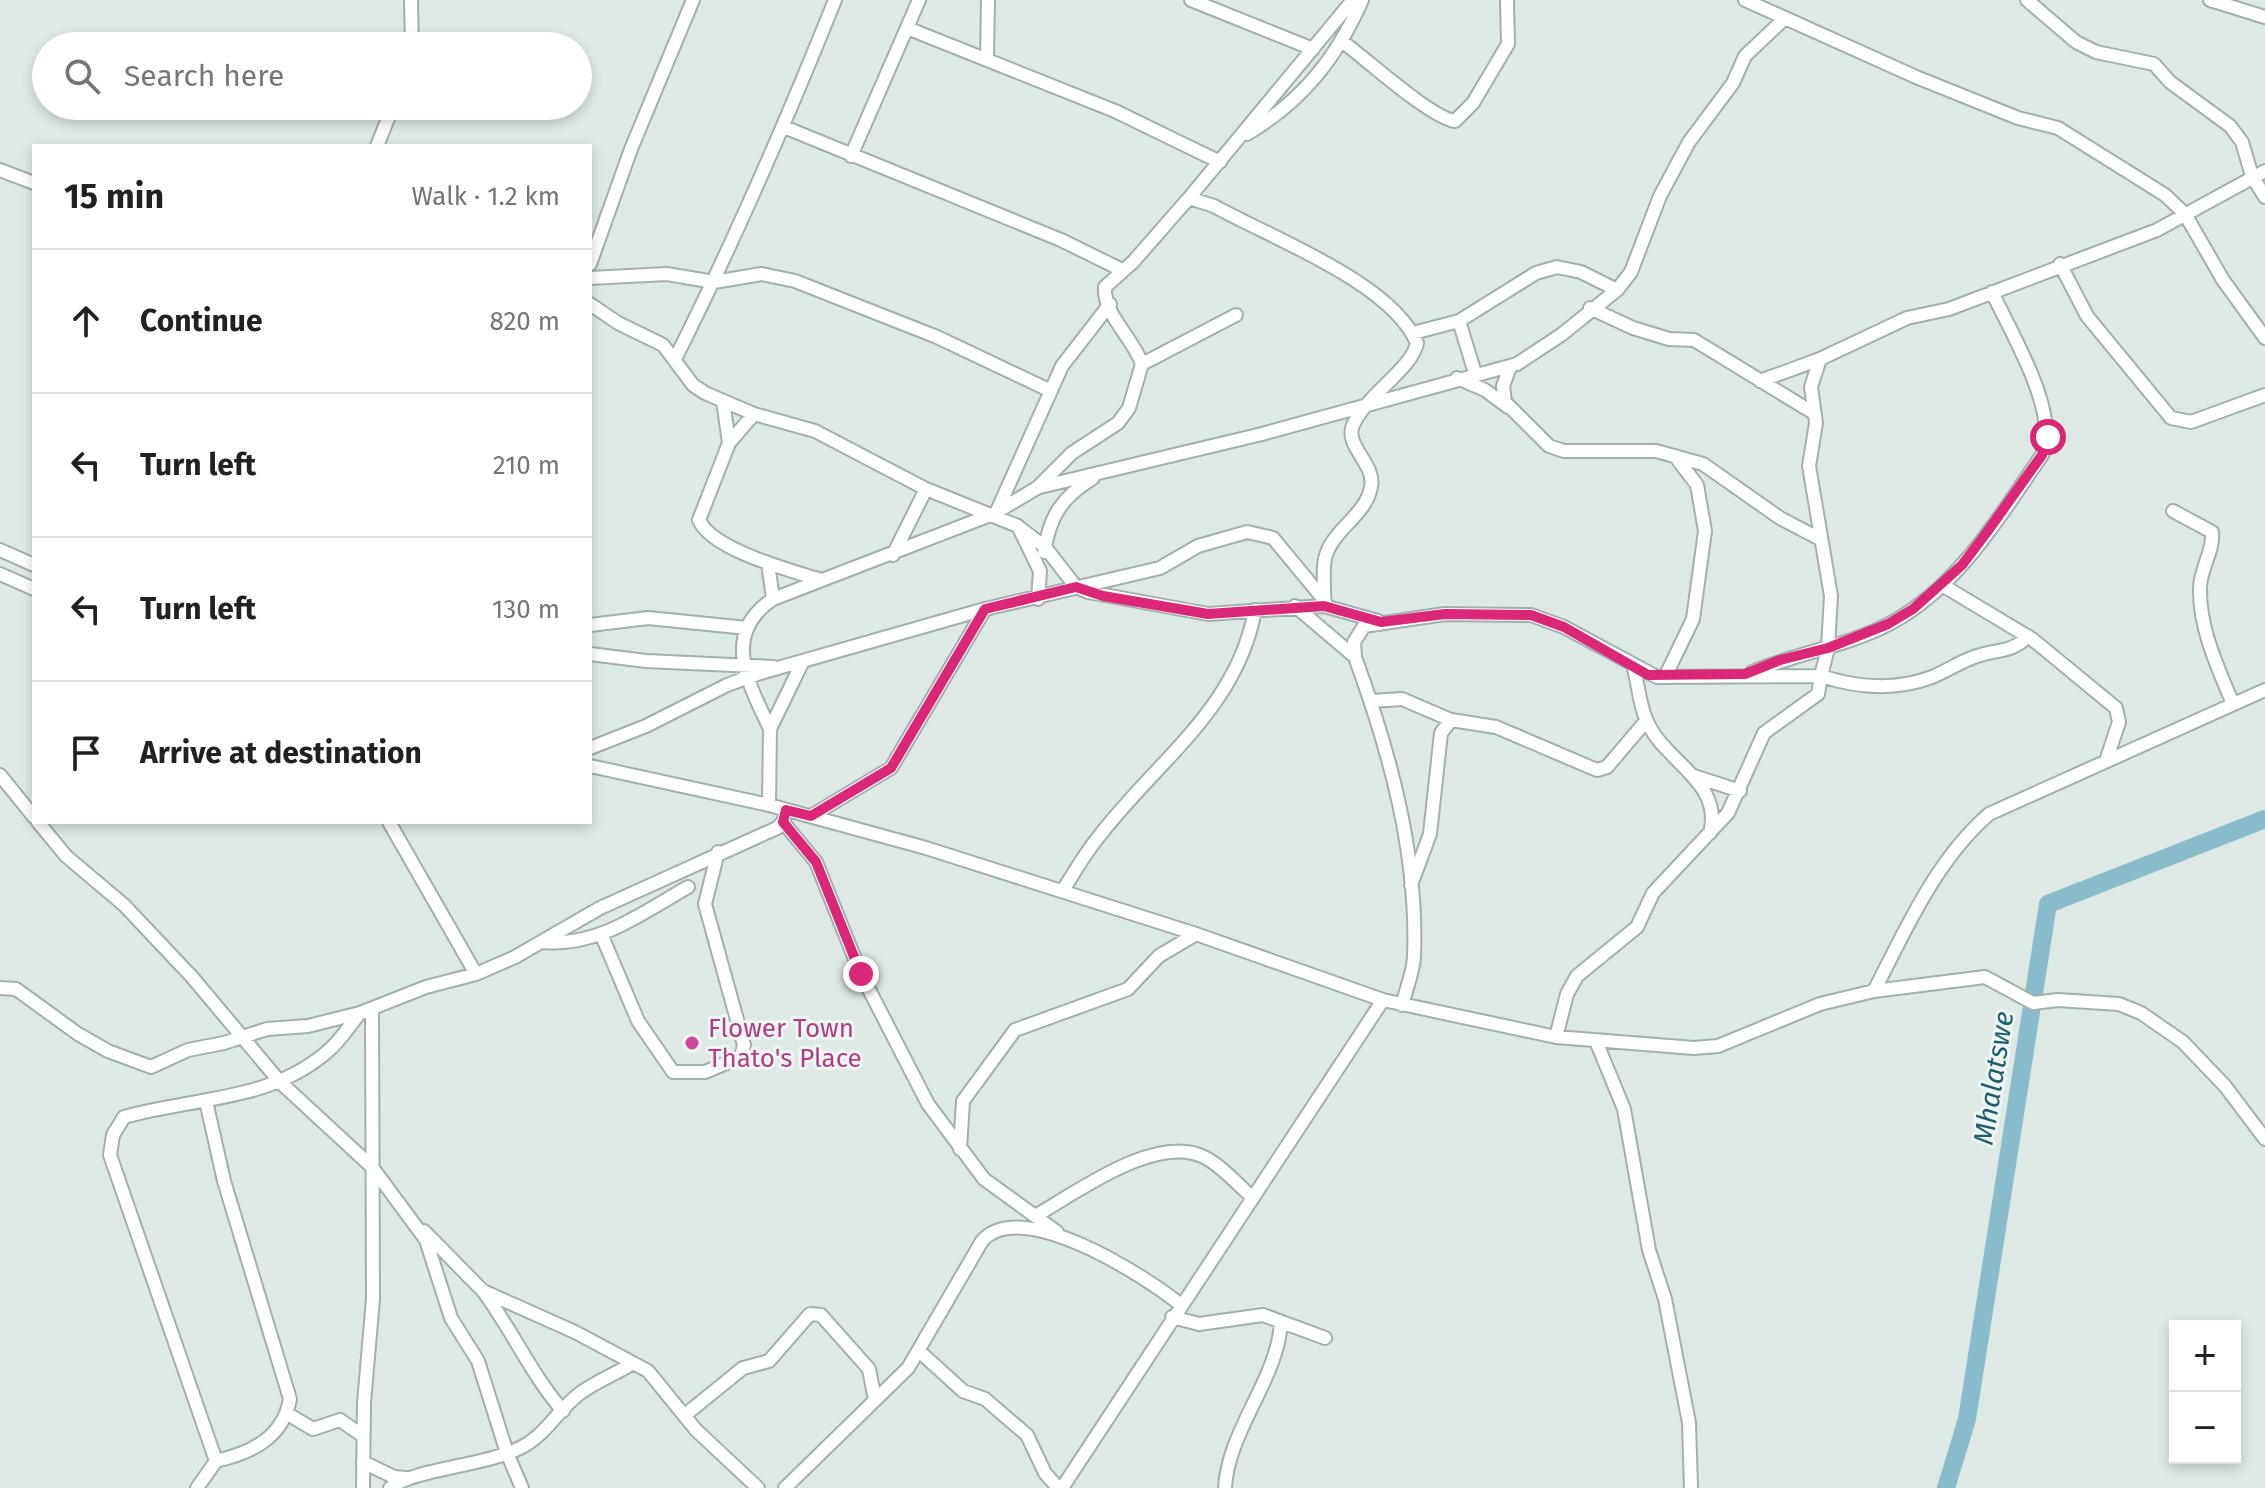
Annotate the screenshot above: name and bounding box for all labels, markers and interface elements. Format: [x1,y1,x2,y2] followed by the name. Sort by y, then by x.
[32,32,592,120] search box
[60,54,104,98] icon: search
[124,58,284,94] text: Search here
[64,176,164,217] text: 15 min
[412,181,560,212] text: Walk · 1.2 km
[64,299,108,343] icon: ahead
[140,303,263,339] text: Continue
[489,306,560,337] text: 820 m
[2030,419,2066,455] route start
[64,443,108,487] icon: left
[140,447,256,483] text: Turn left
[493,450,560,481] text: 210 m
[64,587,108,631] icon: left
[140,591,256,627] text: Turn left
[492,594,560,625] text: 130 m
[64,731,108,775] icon: arrive
[140,735,422,771] text: Arrive at destination
[843,956,879,992] route end
[1967,1009,2020,1147] water label: Mhalatswe
[708,1013,862,1074] place label: Flower Town Thato's Place
[683,1034,701,1052] marker: Flower Town Thato's Place
[2169,1320,2241,1464] map controls
[2169,1320,2241,1392] button: +
[2169,1392,2241,1464] button: −

